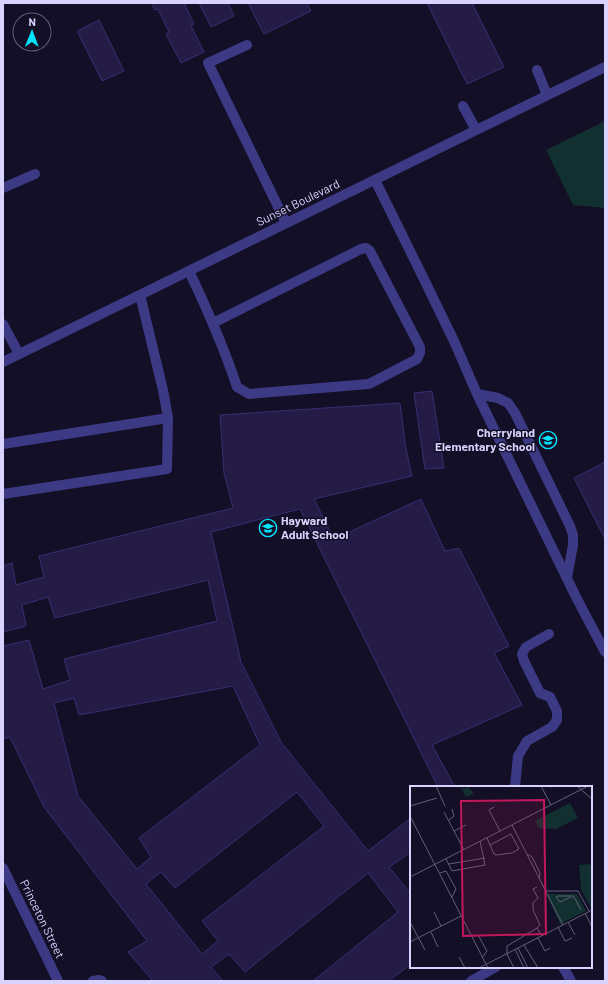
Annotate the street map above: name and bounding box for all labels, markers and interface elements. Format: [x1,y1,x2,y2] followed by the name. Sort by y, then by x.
[12,12,52,52] north arrow
[28,15,36,28] text: N
[254,176,341,228] street label: Sunset Boulevard
[435,425,535,453] place label: Cherryland Elementary School
[538,430,558,450] school or university icon: Cherryland Elementary School
[281,513,349,541] place label: Hayward Adult School
[258,518,278,538] school or university icon: Hayward Adult School
[410,786,592,968] inset map
[18,877,68,960] street label: Princeton Street

